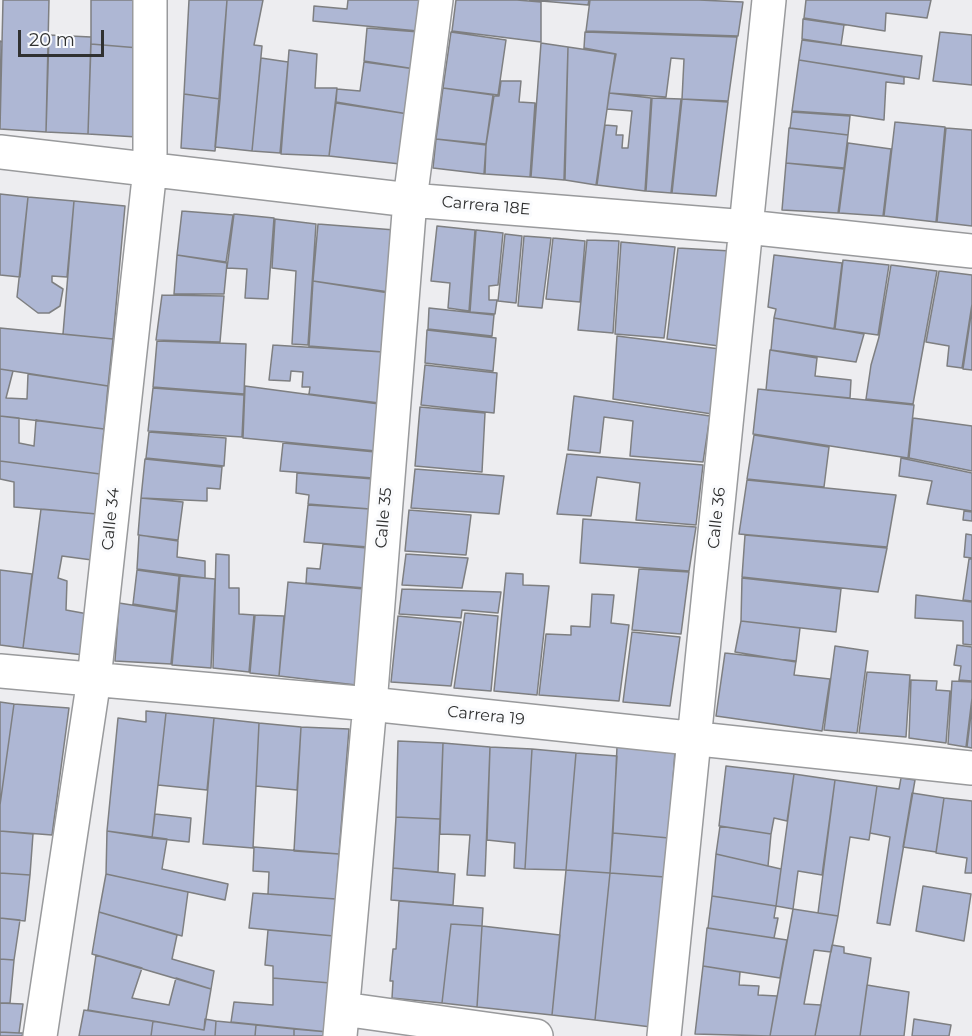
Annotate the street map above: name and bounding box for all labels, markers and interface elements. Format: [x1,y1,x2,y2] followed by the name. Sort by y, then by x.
[21,18,106,56] scale bar
[29,29,75,51] text: 20 m
[441,193,531,219] street label: Carrera 18E
[704,486,730,550] street label: Calle 36
[98,487,124,551] street label: Calle 34
[372,487,396,549] street label: Calle 35
[446,702,526,730] street label: Carrera 19

